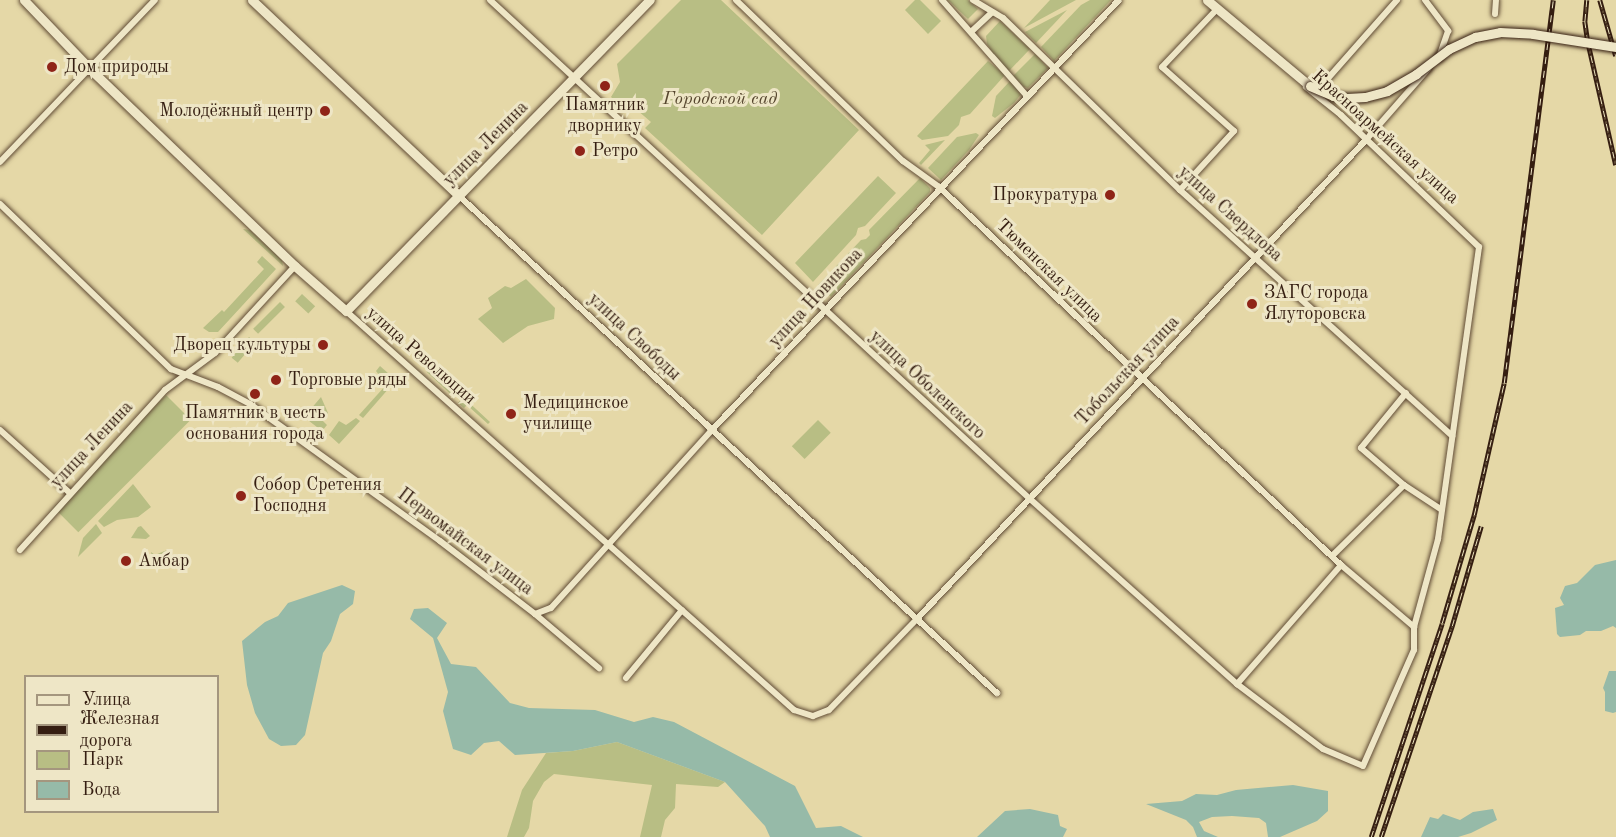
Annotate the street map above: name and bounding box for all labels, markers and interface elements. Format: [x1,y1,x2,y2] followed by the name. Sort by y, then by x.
[64,56,169,78] place label: Дом природы
[45,60,59,74] marker: Дом природы
[1307,65,1463,209] street label: Красноармейская улица
[598,79,612,93] marker: Памятник дворнику
[663,88,777,110] park label: Городской сад
[565,95,645,138] place label: Памятник дворнику
[439,97,533,191] street label: улица Ленина
[159,100,313,122] place label: Молодёжный центр
[318,104,332,118] marker: Молодёжный центр
[592,140,638,162] place label: Ретро
[573,144,587,158] marker: Ретро
[1173,161,1287,267] street label: улица Свердлова
[993,184,1098,206] place label: Прокуратура
[1103,188,1117,202] marker: Прокуратура
[991,215,1107,327] street label: Тюменская улица
[764,244,868,352] street label: улица Новикова
[1264,283,1368,326] place label: ЗАГС города Ялуторовска
[583,289,685,385] street label: улица Свободы
[1245,297,1259,311] marker: ЗАГС города Ялуторовска
[362,302,480,410] street label: улица Революции
[1072,312,1184,430] street label: Тобольская улица
[865,326,989,444] street label: улица Оболенского
[173,334,311,356] place label: Дворец культуры
[316,338,330,352] marker: Дворец культуры
[288,369,407,391] place label: Торговые ряды
[269,373,283,387] marker: Торговые ряды
[248,387,262,401] marker: Памятник в честь основания города
[523,393,628,436] place label: Медицинское училище
[46,397,138,493] street label: улица Ленина
[185,403,325,446] place label: Памятник в честь основания города
[504,407,518,421] marker: Медицинское училище
[253,475,382,518] place label: Собор Сретения Господня
[393,484,537,600] street label: Первомайская улица
[234,489,248,503] marker: Собор Сретения Господня
[138,550,189,572] place label: Амбар
[119,554,133,568] marker: Амбар
[24,675,219,813] legend
[82,691,131,709] text: Улица
[80,710,160,750] text: Железная дорога
[82,751,123,769] text: Парк
[82,781,121,799] text: Вода

